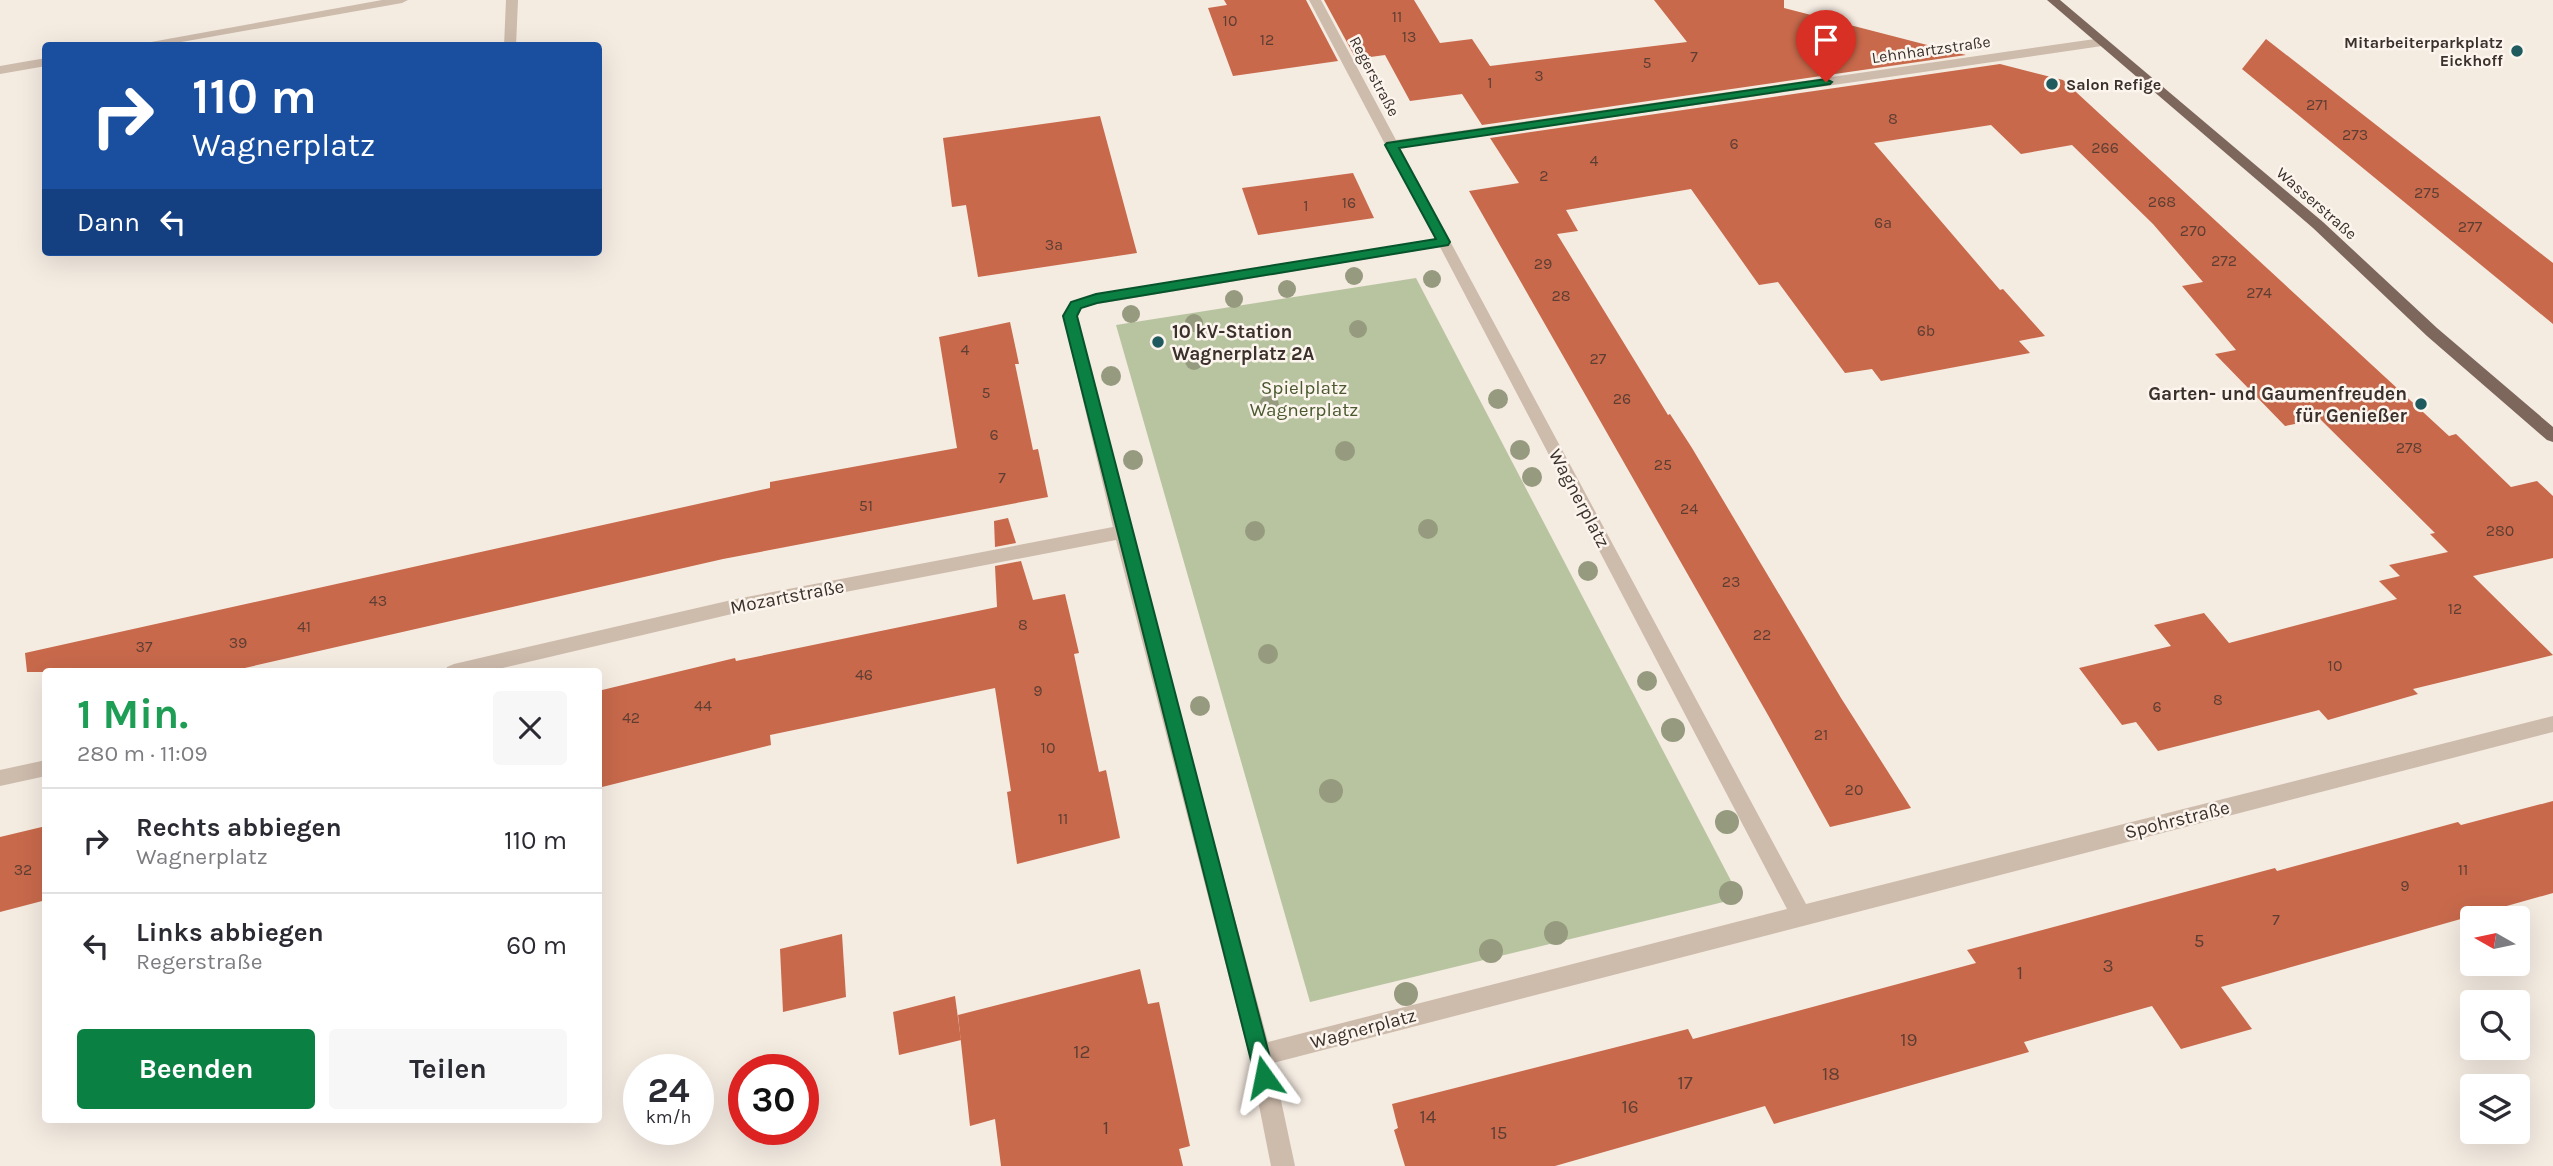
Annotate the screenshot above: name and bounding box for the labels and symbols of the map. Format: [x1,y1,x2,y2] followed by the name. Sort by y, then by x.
[1392,7,1402,26] house number: 11
[1796,10,1856,82] pin
[1223,11,1237,30] house number: 10
[1402,27,1416,46] house number: 13
[1260,30,1274,49] house number: 12
[1870,32,1992,67] street label: Lehnhartzstraße
[1345,33,1404,120] street label: Regerstraße
[2344,33,2503,70] place label: Mitarbeiterparkplatz Eickhoff
[2509,43,2525,59] marker: Mitarbeiterparkplatz Eickhoff
[1690,47,1698,66] house number: 7
[1642,53,1652,72] house number: 5
[1534,66,1544,85] house number: 3
[1487,73,1493,92] house number: 1
[2066,75,2161,94] place label: Salon Refige
[2044,76,2060,92] marker: Salon Refige
[2306,95,2328,114] house number: 271
[1888,109,1898,128] house number: 8
[2342,125,2368,144] house number: 273
[1729,134,1739,153] house number: 6
[2091,138,2119,157] house number: 266
[1590,151,1599,170] house number: 4
[2273,163,2361,244] street label: Wasserstraße
[1539,166,1549,185] house number: 2
[2414,183,2440,202] house number: 275
[2148,192,2176,211] house number: 268
[1342,193,1356,212] house number: 16
[1303,196,1309,215] house number: 1
[1874,213,1892,232] house number: 6a
[2458,217,2483,236] house number: 277
[2180,221,2206,240] house number: 270
[1045,235,1063,254] house number: 3a
[2211,251,2237,270] house number: 272
[1534,254,1552,273] house number: 29
[2246,283,2272,302] house number: 274
[1551,286,1571,305] house number: 28
[1172,321,1314,365] place label: 10 kV-Station Wagnerplatz 2A
[1917,321,1935,340] house number: 6b
[1150,334,1166,350] marker: 10 kV-Station Wagnerplatz 2A
[961,340,970,359] house number: 4
[1590,349,1607,368] house number: 27
[1250,377,1358,421] park label: Spielplatz Wagnerplatz
[981,383,991,402] house number: 5
[2148,383,2408,427] place label: Garten- und Gaumenfreuden für Genießer
[1613,389,1631,408] house number: 26
[2413,396,2429,412] marker: Garten- und Gaumenfreuden für Genießer
[989,425,999,444] house number: 6
[2396,438,2422,457] house number: 278
[1544,445,1614,552] street label: Wagnerplatz
[1654,455,1672,474] house number: 25
[998,468,1006,487] house number: 7
[859,496,873,515] house number: 51
[1680,499,1698,518] house number: 24
[2486,521,2514,540] house number: 280
[1722,572,1740,591] house number: 23
[728,575,846,619] street label: Mozartstraße
[369,591,387,610] house number: 43
[2448,599,2462,618] house number: 12
[1018,615,1028,634] house number: 8
[297,617,311,636] house number: 41
[1753,625,1771,644] house number: 22
[229,633,247,652] house number: 39
[136,637,153,656] house number: 37
[2328,656,2342,675] house number: 10
[855,665,873,684] house number: 46
[1033,681,1043,700] house number: 9
[2213,690,2223,709] house number: 8
[694,696,712,715] house number: 44
[2152,697,2162,716] house number: 6
[622,708,640,727] house number: 42
[1814,725,1828,744] house number: 21
[1041,738,1055,757] house number: 10
[1845,780,1863,799] house number: 20
[2123,796,2232,844] street label: Spohrstraße
[1058,809,1068,828] house number: 11
[14,860,32,879] house number: 32
[2458,860,2468,879] house number: 11
[2400,876,2410,895] house number: 9
[2460,906,2530,976] north arrow
[2272,910,2280,929] house number: 7
[2194,930,2204,952] house number: 5
[2102,955,2114,977] house number: 3
[2017,962,2023,984] house number: 1
[1308,1004,1419,1054] street label: Wagnerplatz
[1900,1029,1918,1051] house number: 19
[1227,1040,1301,1114] position arrow
[1073,1041,1091,1063] house number: 12
[728,1054,819,1145] speed limit sign: 30
[1822,1063,1840,1085] house number: 18
[1677,1072,1693,1094] house number: 17
[1621,1096,1639,1118] house number: 16
[1420,1106,1437,1128] house number: 14
[1103,1117,1109,1139] house number: 1
[1490,1122,1508,1144] house number: 15

